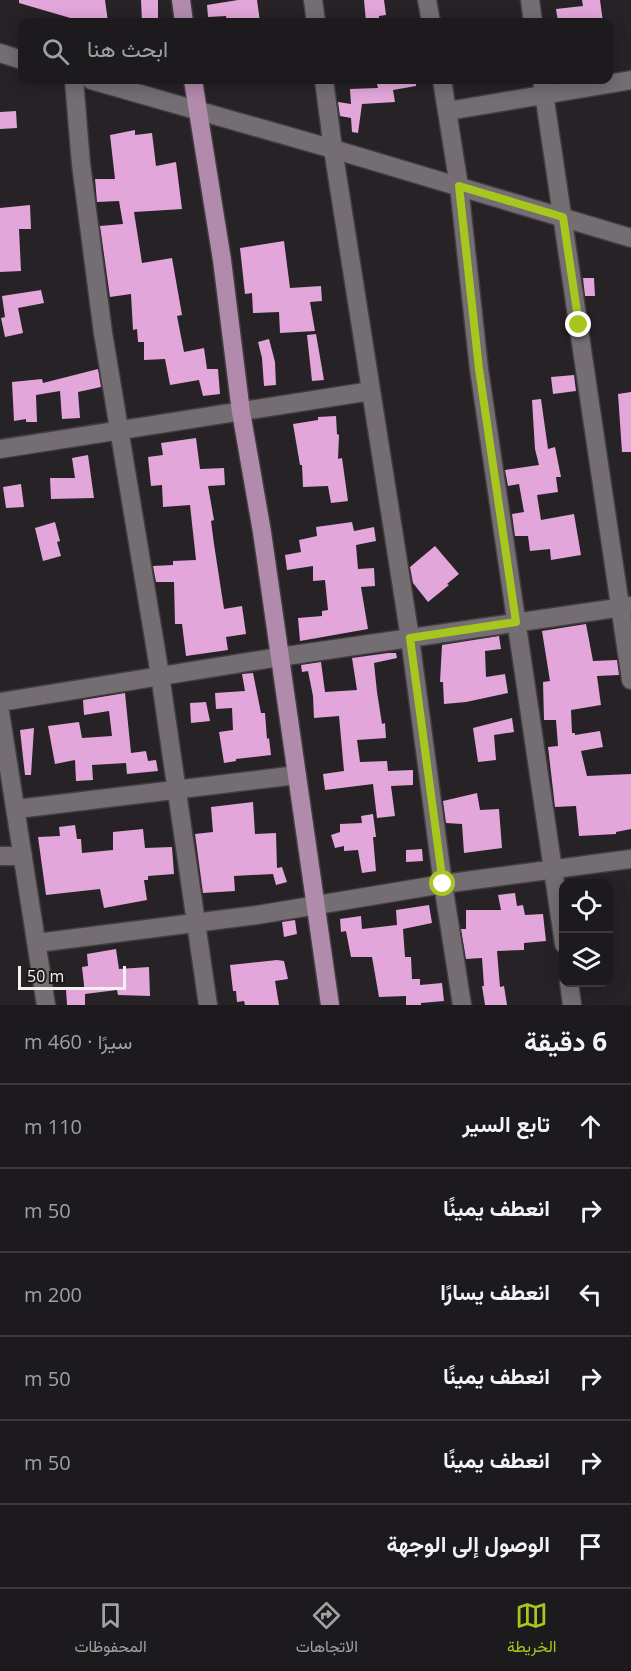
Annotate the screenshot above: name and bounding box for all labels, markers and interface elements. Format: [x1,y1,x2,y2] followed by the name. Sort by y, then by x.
[18,18,613,84] search box
[87,33,168,63] text: ابحث هنا
[39,35,72,68] icon: search
[565,311,591,337] route end
[429,870,455,896] route start
[559,879,613,987] map controls
[559,879,613,933] button: locate
[559,933,613,987] button: layers
[18,963,126,990] scale bar
[27,965,64,987] text: 50 m
[524,1023,607,1059] text: 6 دقيقة
[24,1028,132,1055] text: سيرًا · 460 m
[462,1108,550,1138] text: تابع السير
[574,1110,607,1143] icon: ahead
[24,1113,82,1140] text: 110 m
[443,1192,550,1222] text: انعطف يمينًا
[574,1194,607,1227] icon: right
[24,1197,71,1224] text: 50 m
[440,1276,550,1306] text: انعطف يسارًا
[574,1278,607,1311] icon: left
[24,1281,82,1308] text: 200 m
[443,1360,550,1390] text: انعطف يمينًا
[574,1362,607,1395] icon: right
[24,1365,71,1392] text: 50 m
[443,1444,550,1474] text: انعطف يمينًا
[574,1446,607,1479] icon: right
[24,1449,71,1476] text: 50 m
[386,1528,550,1558] text: الوصول إلى الوجهة
[574,1530,607,1563] icon: arrive
[75,1599,147,1661] tab: المحفوظات
[296,1599,358,1661] tab: الاتجاهات
[507,1599,556,1661] tab: الخريطة

